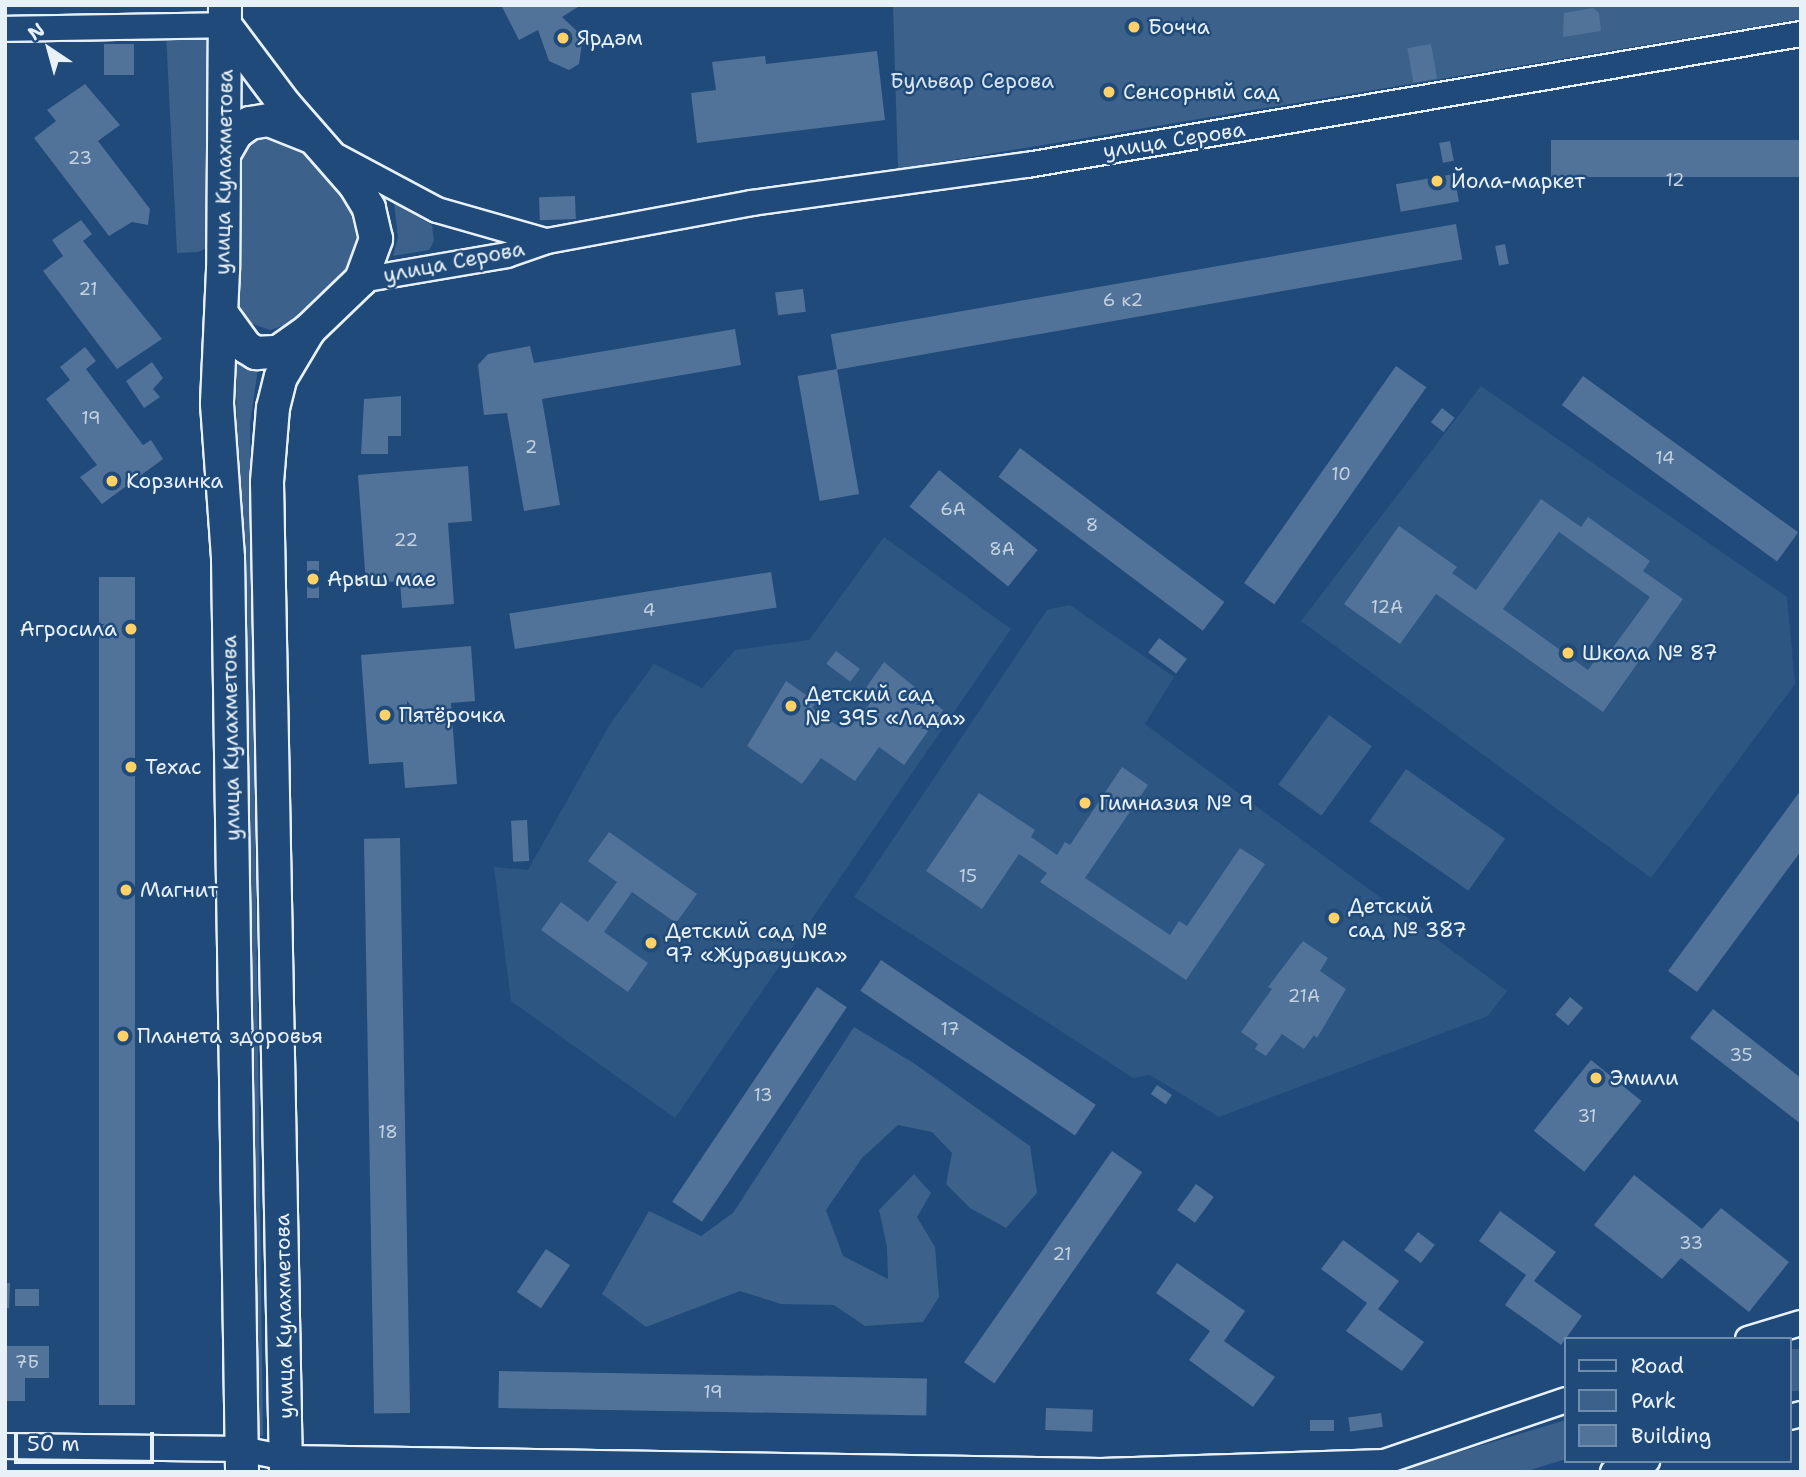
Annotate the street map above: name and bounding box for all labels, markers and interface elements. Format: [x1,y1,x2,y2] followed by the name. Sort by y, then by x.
[14,14,84,84] north arrow
[1148,14,1210,40] place label: Бочча
[23,17,50,46] text: N
[1126,19,1142,35] marker: Бочча
[577,25,643,51] place label: Ярдәм
[555,30,571,46] marker: Ярдәм
[890,68,1054,94] park label: Бульвар Серова
[210,69,238,275] street label: улица Кулахметова
[1123,79,1280,105] place label: Сенсорный сад
[1101,84,1117,100] marker: Сенсорный сад
[1101,116,1247,164] street label: улица Серова
[68,147,92,169] house number: 23
[1451,168,1585,194] place label: Йола-маркет
[1665,169,1685,191] house number: 12
[1429,173,1445,189] marker: Йола-маркет
[381,236,527,288] street label: улица Серова
[78,278,98,300] house number: 21
[1103,289,1143,311] house number: 6 к2
[81,407,101,429] house number: 19
[525,436,537,458] house number: 2
[1655,447,1675,469] house number: 14
[1331,463,1351,485] house number: 10
[126,468,223,494] place label: Корзинка
[104,473,120,489] marker: Корзинка
[940,498,966,520] house number: 6А
[1086,514,1098,536] house number: 8
[394,529,418,551] house number: 22
[989,538,1015,560] house number: 8А
[327,566,436,592] place label: Арыш мае
[305,571,321,587] marker: Арыш мае
[1371,596,1403,618] house number: 12А
[643,599,655,621] house number: 4
[19,616,117,642] place label: Агросила
[123,621,139,637] marker: Агросила
[217,635,245,841] street label: улица Кулахметова
[1582,640,1718,666] place label: Школа № 87
[1560,645,1576,661] marker: Школа № 87
[805,681,966,731] place label: Детский сад № 395 «Лада»
[783,698,799,714] marker: Детский сад № 395 «Лада»
[399,702,505,728] place label: Пятёрочка
[377,707,393,723] marker: Пятёрочка
[145,754,202,780] place label: Техас
[123,759,139,775] marker: Техас
[1099,790,1253,816] place label: Гимназия № 9
[1077,795,1093,811] marker: Гимназия № 9
[959,865,977,887] house number: 15
[140,877,218,903] place label: Магнит
[118,882,134,898] marker: Магнит
[1348,893,1467,943] place label: Детский сад № 387
[1326,910,1342,926] marker: Детский сад № 387
[665,918,847,968] place label: Детский сад № 97 «Журавушка»
[643,935,659,951] marker: Детский сад № 97 «Журавушка»
[1288,985,1320,1007] house number: 21А
[940,1018,960,1040] house number: 17
[137,1023,323,1049] place label: Планета здоровья
[115,1028,131,1044] marker: Планета здоровья
[1729,1044,1753,1066] house number: 35
[1610,1065,1679,1091] place label: Эмили
[1588,1070,1604,1086] marker: Эмили
[753,1084,773,1106] house number: 13
[1577,1105,1597,1127] house number: 31
[378,1121,398,1143] house number: 18
[270,1213,298,1419] street label: улица Кулахметова
[1679,1232,1703,1254] house number: 33
[1052,1243,1072,1265] house number: 21
[1564,1337,1792,1463] legend
[15,1351,39,1373] house number: 7Б
[1631,1352,1684,1380] text: Road
[703,1381,723,1403] house number: 19
[1631,1387,1676,1415] text: Park
[18,1418,158,1462] scale bar
[1631,1422,1711,1450] text: Building
[27,1430,80,1458] text: 50 m

